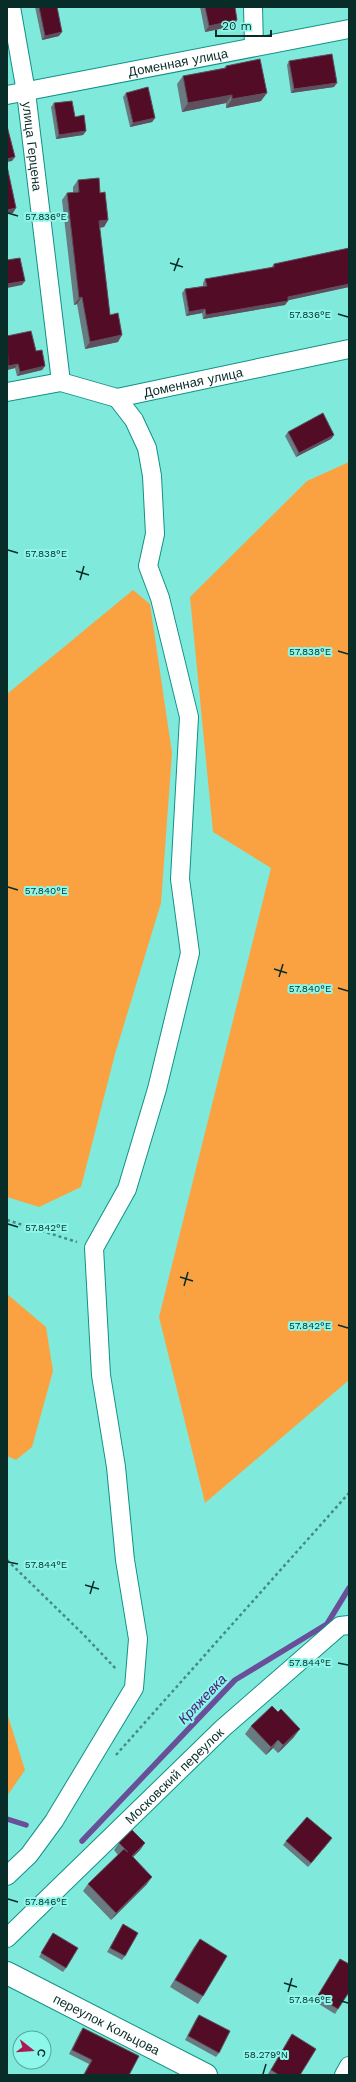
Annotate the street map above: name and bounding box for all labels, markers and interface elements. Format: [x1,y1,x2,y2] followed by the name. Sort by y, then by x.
[216,12,271,38] scale bar
[222,19,252,33] text: 20 m
[127,45,230,79] street label: Доменная улица
[20,101,45,193] street label: улица Герцена
[25,211,67,222] text: 57.836°E
[289,309,331,320] text: 57.836°E
[142,364,245,400] street label: Доменная улица
[25,548,67,559] text: 57.838°E
[289,646,331,657] text: 57.838°E
[25,885,67,896] text: 57.840°E
[289,983,331,994] text: 57.840°E
[25,1222,67,1233] text: 57.842°E
[289,1320,331,1331] text: 57.842°E
[25,1559,67,1570] text: 57.844°E
[289,1657,331,1668] text: 57.844°E
[175,1671,230,1727] water label: Кряжевка
[122,1724,227,1827] street label: Московский переулок
[25,1896,67,1907] text: 57.846°E
[51,1991,163,2058] street label: переулок Кольцова
[289,1994,331,2005] text: 57.846°E
[12,2030,52,2070] north arrow
[34,2047,48,2059] text: С
[244,2049,288,2060] text: 58.279°N

